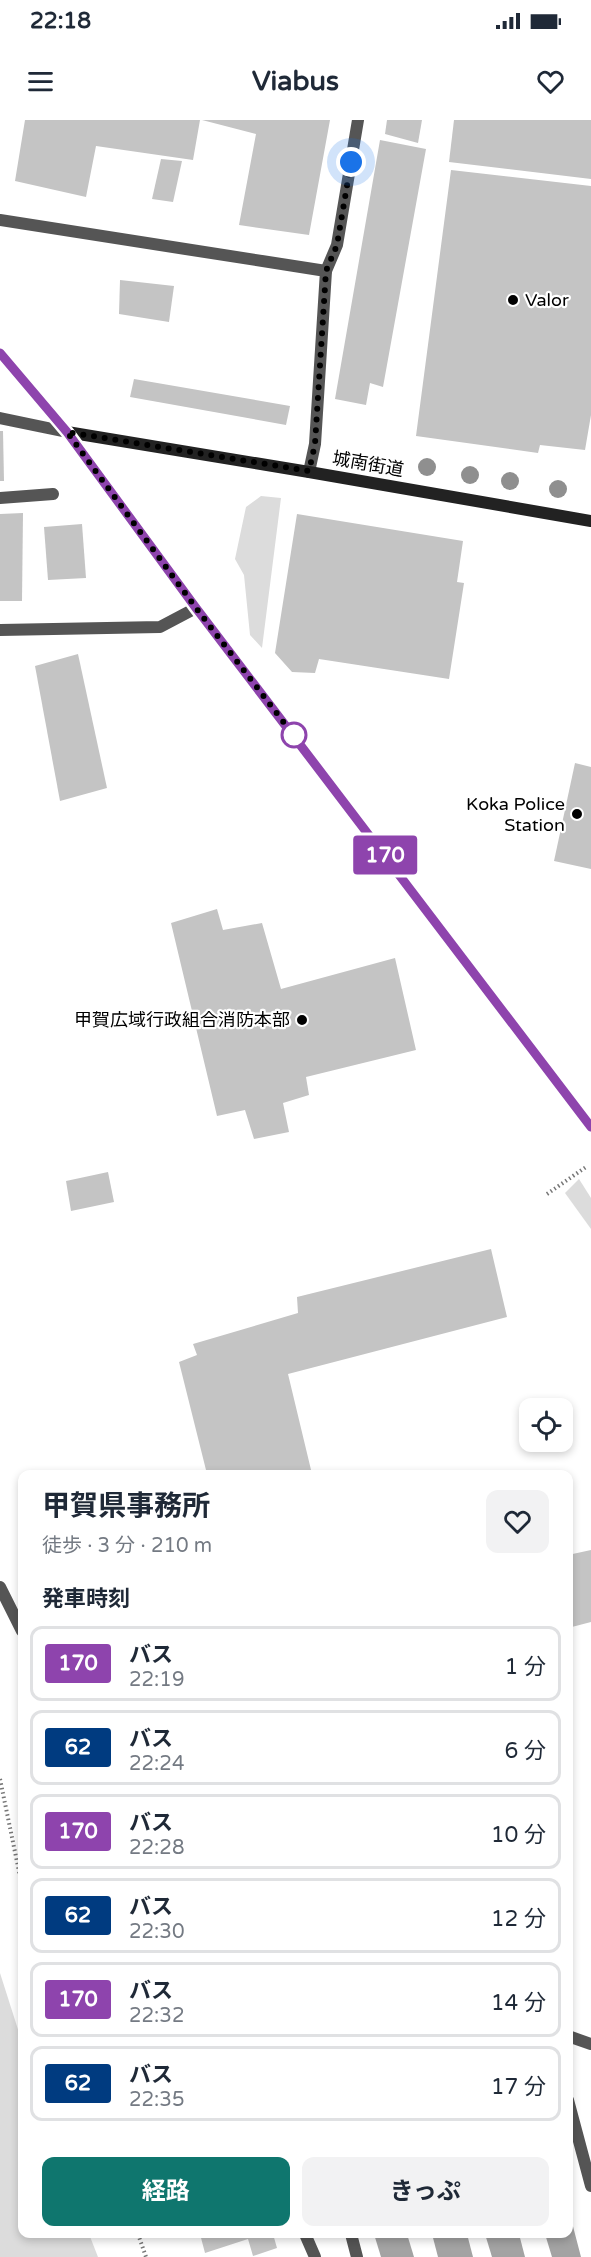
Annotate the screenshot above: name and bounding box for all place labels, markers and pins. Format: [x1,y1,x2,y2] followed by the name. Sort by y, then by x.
[525,289,569,311] place label: Valor
[506,293,520,307] marker: Valor
[281,722,307,748] unlabelled marker
[466,793,565,836] place label: Koka Police Station
[570,807,584,821] marker: Koka Police Station
[74,1009,290,1031] place label: 甲賀広域行政組合消防本部
[295,1013,309,1027] marker: 甲賀広域行政組合消防本部

